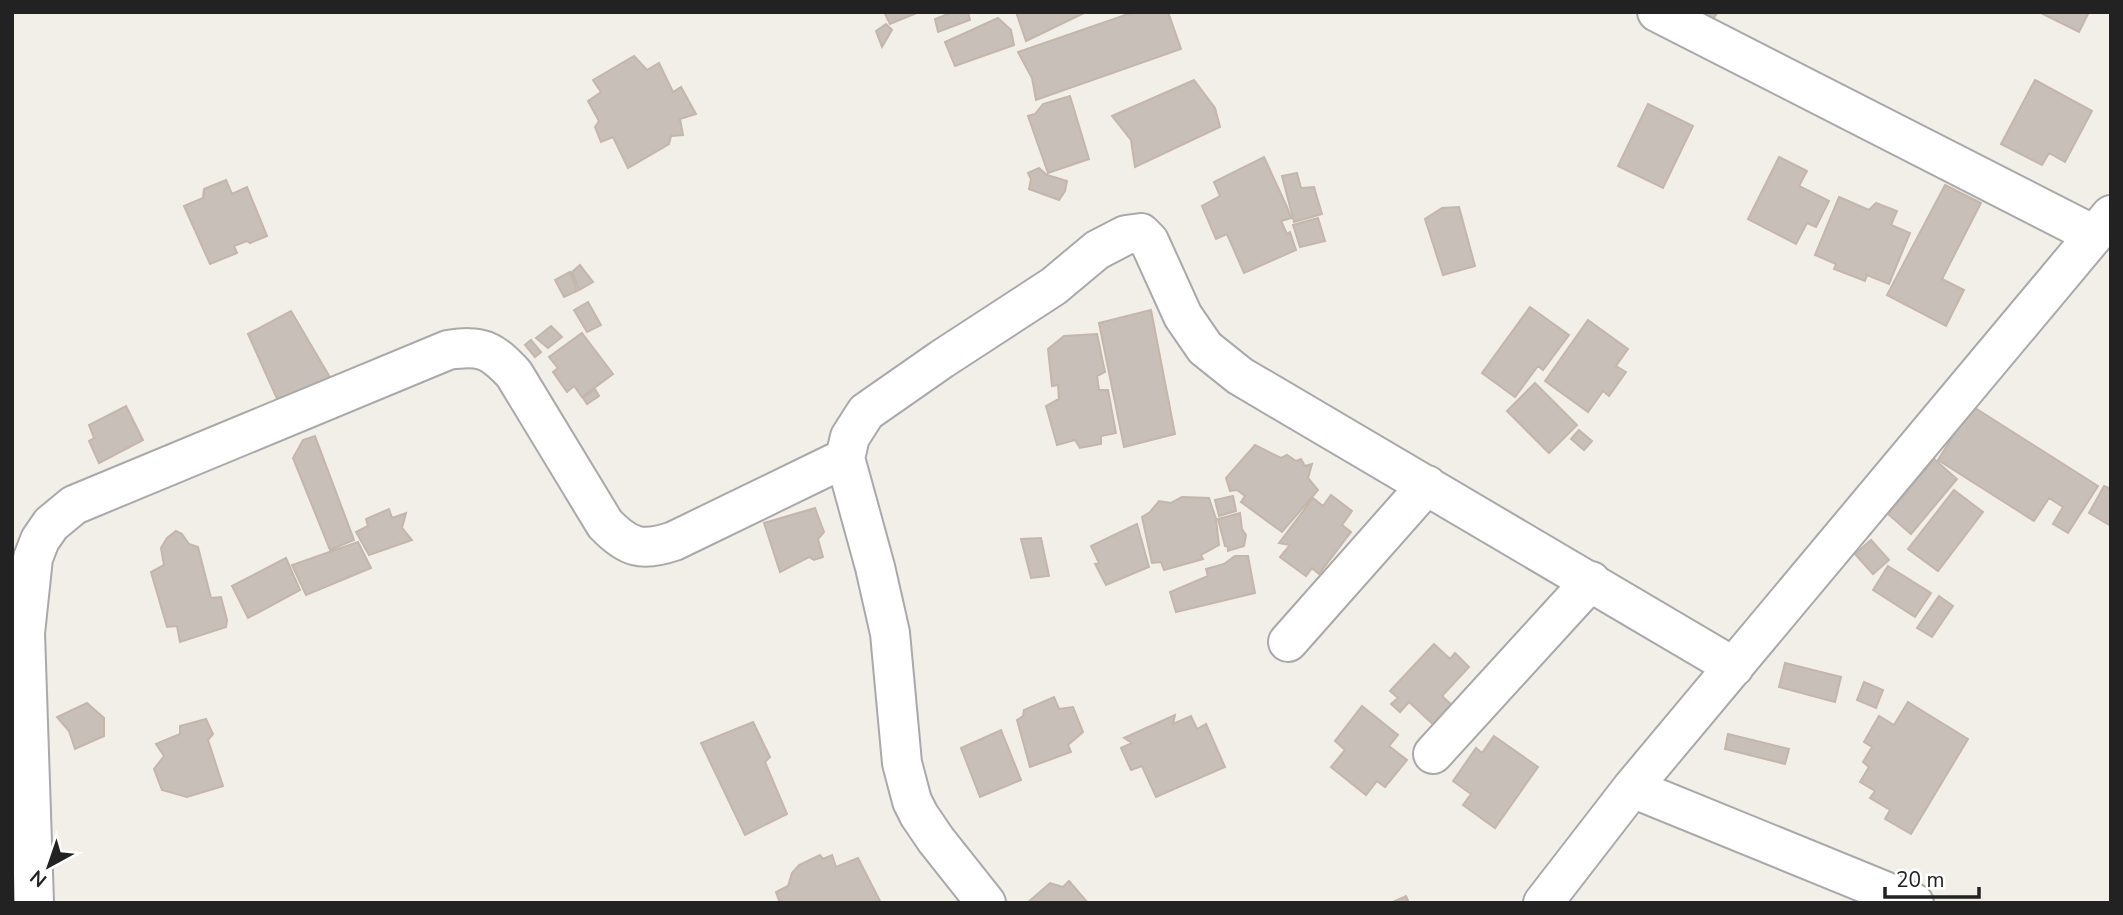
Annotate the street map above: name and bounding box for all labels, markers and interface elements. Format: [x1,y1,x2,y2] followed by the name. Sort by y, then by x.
[14,831,84,901] north arrow
[1885,856,1980,900] scale bar
[25,864,53,893] text: N
[1896,866,1945,894] text: 20 m

